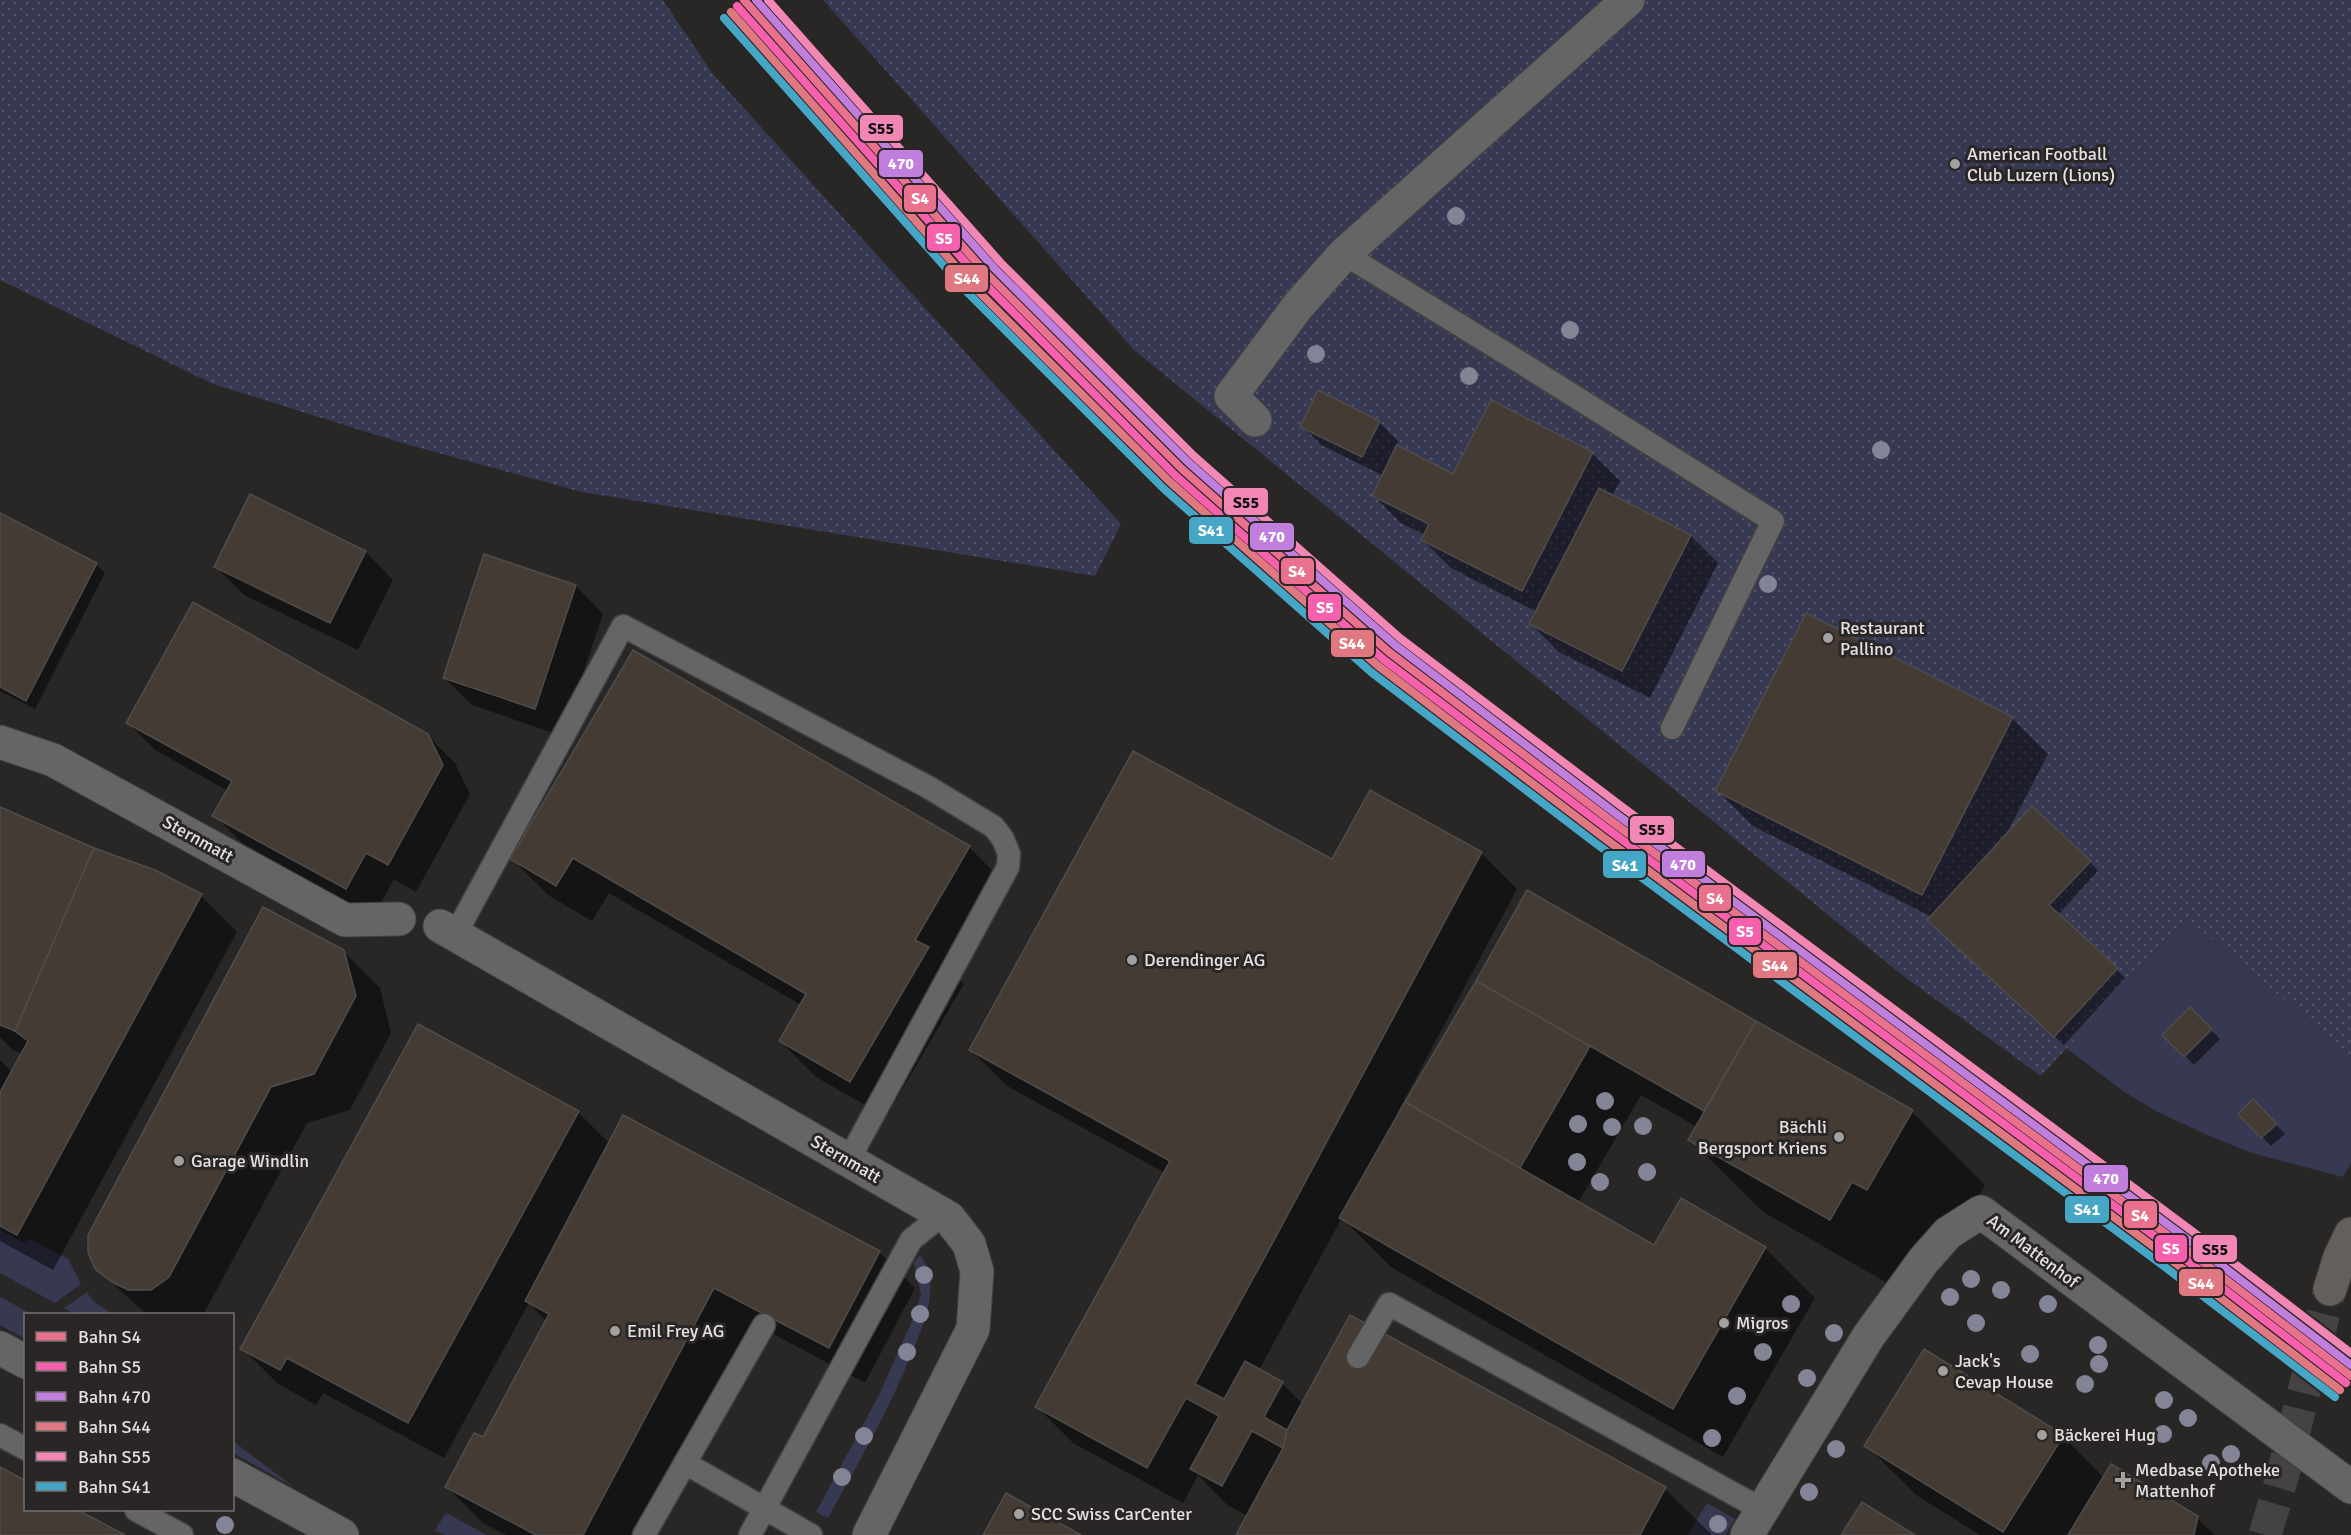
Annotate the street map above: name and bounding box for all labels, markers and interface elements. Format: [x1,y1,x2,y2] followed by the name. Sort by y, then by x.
[859,114,904,142] line badge: S55
[868,119,894,139] text: S55
[1967,143,2115,186] place label: American Football Club Luzern (Lions)
[878,149,924,178] line badge: 470
[888,154,914,174] text: 470
[1948,157,1962,171] marker: American Football Club Luzern (Lions)
[903,184,937,213] line badge: S4
[911,189,929,209] text: S4
[926,223,961,252] line badge: S5
[935,229,953,249] text: S5
[944,264,989,293] line badge: S44
[954,269,980,289] text: S44
[1223,487,1269,516] line badge: S55
[1233,493,1259,513] text: S55
[1188,516,1234,545] line badge: S41
[1198,521,1224,541] text: S41
[1249,522,1295,551] line badge: 470
[1259,527,1285,547] text: 470
[1280,557,1315,585] line badge: S4
[1288,562,1306,582] text: S4
[1307,593,1342,622] line badge: S5
[1316,598,1334,618] text: S5
[1840,617,1924,660] place label: Restaurant Pallino
[1330,629,1375,658] line badge: S44
[1821,631,1835,645] marker: Restaurant Pallino
[1339,634,1365,654] text: S44
[159,811,237,867] street label: Sternmatt
[1629,815,1675,844] line badge: S55
[1639,820,1665,840] text: S55
[1602,850,1647,879] line badge: S41
[1661,850,1706,878] line badge: 470
[1670,855,1696,875] text: 470
[1612,856,1638,876] text: S41
[1698,884,1732,912] line badge: S4
[1706,889,1724,909] text: S4
[1728,917,1762,946] line badge: S5
[1736,922,1754,942] text: S5
[1144,949,1265,971] place label: Derendinger AG
[1752,951,1798,979] line badge: S44
[1125,953,1139,967] marker: Derendinger AG
[1762,956,1788,976] text: S44
[1698,1116,1827,1159] place label: Bächli Bergsport Kriens
[807,1130,885,1188] street label: Sternmatt
[1832,1130,1846,1144] marker: Bächli Bergsport Kriens
[191,1150,309,1172] place label: Garage Windlin
[172,1154,186,1168] marker: Garage Windlin
[2083,1164,2129,1193] line badge: 470
[2093,1169,2119,1189] text: 470
[2064,1195,2110,1224] line badge: S41
[2074,1200,2100,1220] text: S41
[2123,1200,2158,1229] line badge: S4
[2131,1206,2149,1226] text: S4
[1983,1209,2084,1293] street label: Am Mattenhof
[2154,1234,2188,1263] line badge: S5
[2192,1234,2238,1263] line badge: S55
[2162,1239,2180,1259] text: S5
[2202,1240,2228,1260] text: S55
[2178,1268,2224,1297] line badge: S44
[2188,1274,2214,1294] text: S44
[1736,1312,1789,1334] place label: Migros
[24,1313,234,1511] legend
[1717,1316,1731,1330] marker: Migros
[627,1320,724,1342] place label: Emil Frey AG
[608,1324,622,1338] marker: Emil Frey AG
[78,1326,142,1348] text: Bahn S4
[1955,1350,2054,1393] place label: Jack's Cevap House
[78,1356,141,1378] text: Bahn S5
[1936,1364,1950,1378] marker: Jack's Cevap House
[78,1386,151,1408] text: Bahn 470
[78,1416,151,1438] text: Bahn S44
[2054,1424,2156,1446] place label: Bäckerei Hug
[2035,1428,2049,1442] marker: Bäckerei Hug
[78,1446,151,1468] text: Bahn S55
[2135,1459,2280,1502] place label: Medbase Apotheke Mattenhof
[2116,1473,2130,1487] marker: Medbase Apotheke Mattenhof
[78,1476,151,1498] text: Bahn S41
[1031,1503,1192,1525] place label: SCC Swiss CarCenter
[1012,1507,1026,1521] marker: SCC Swiss CarCenter

